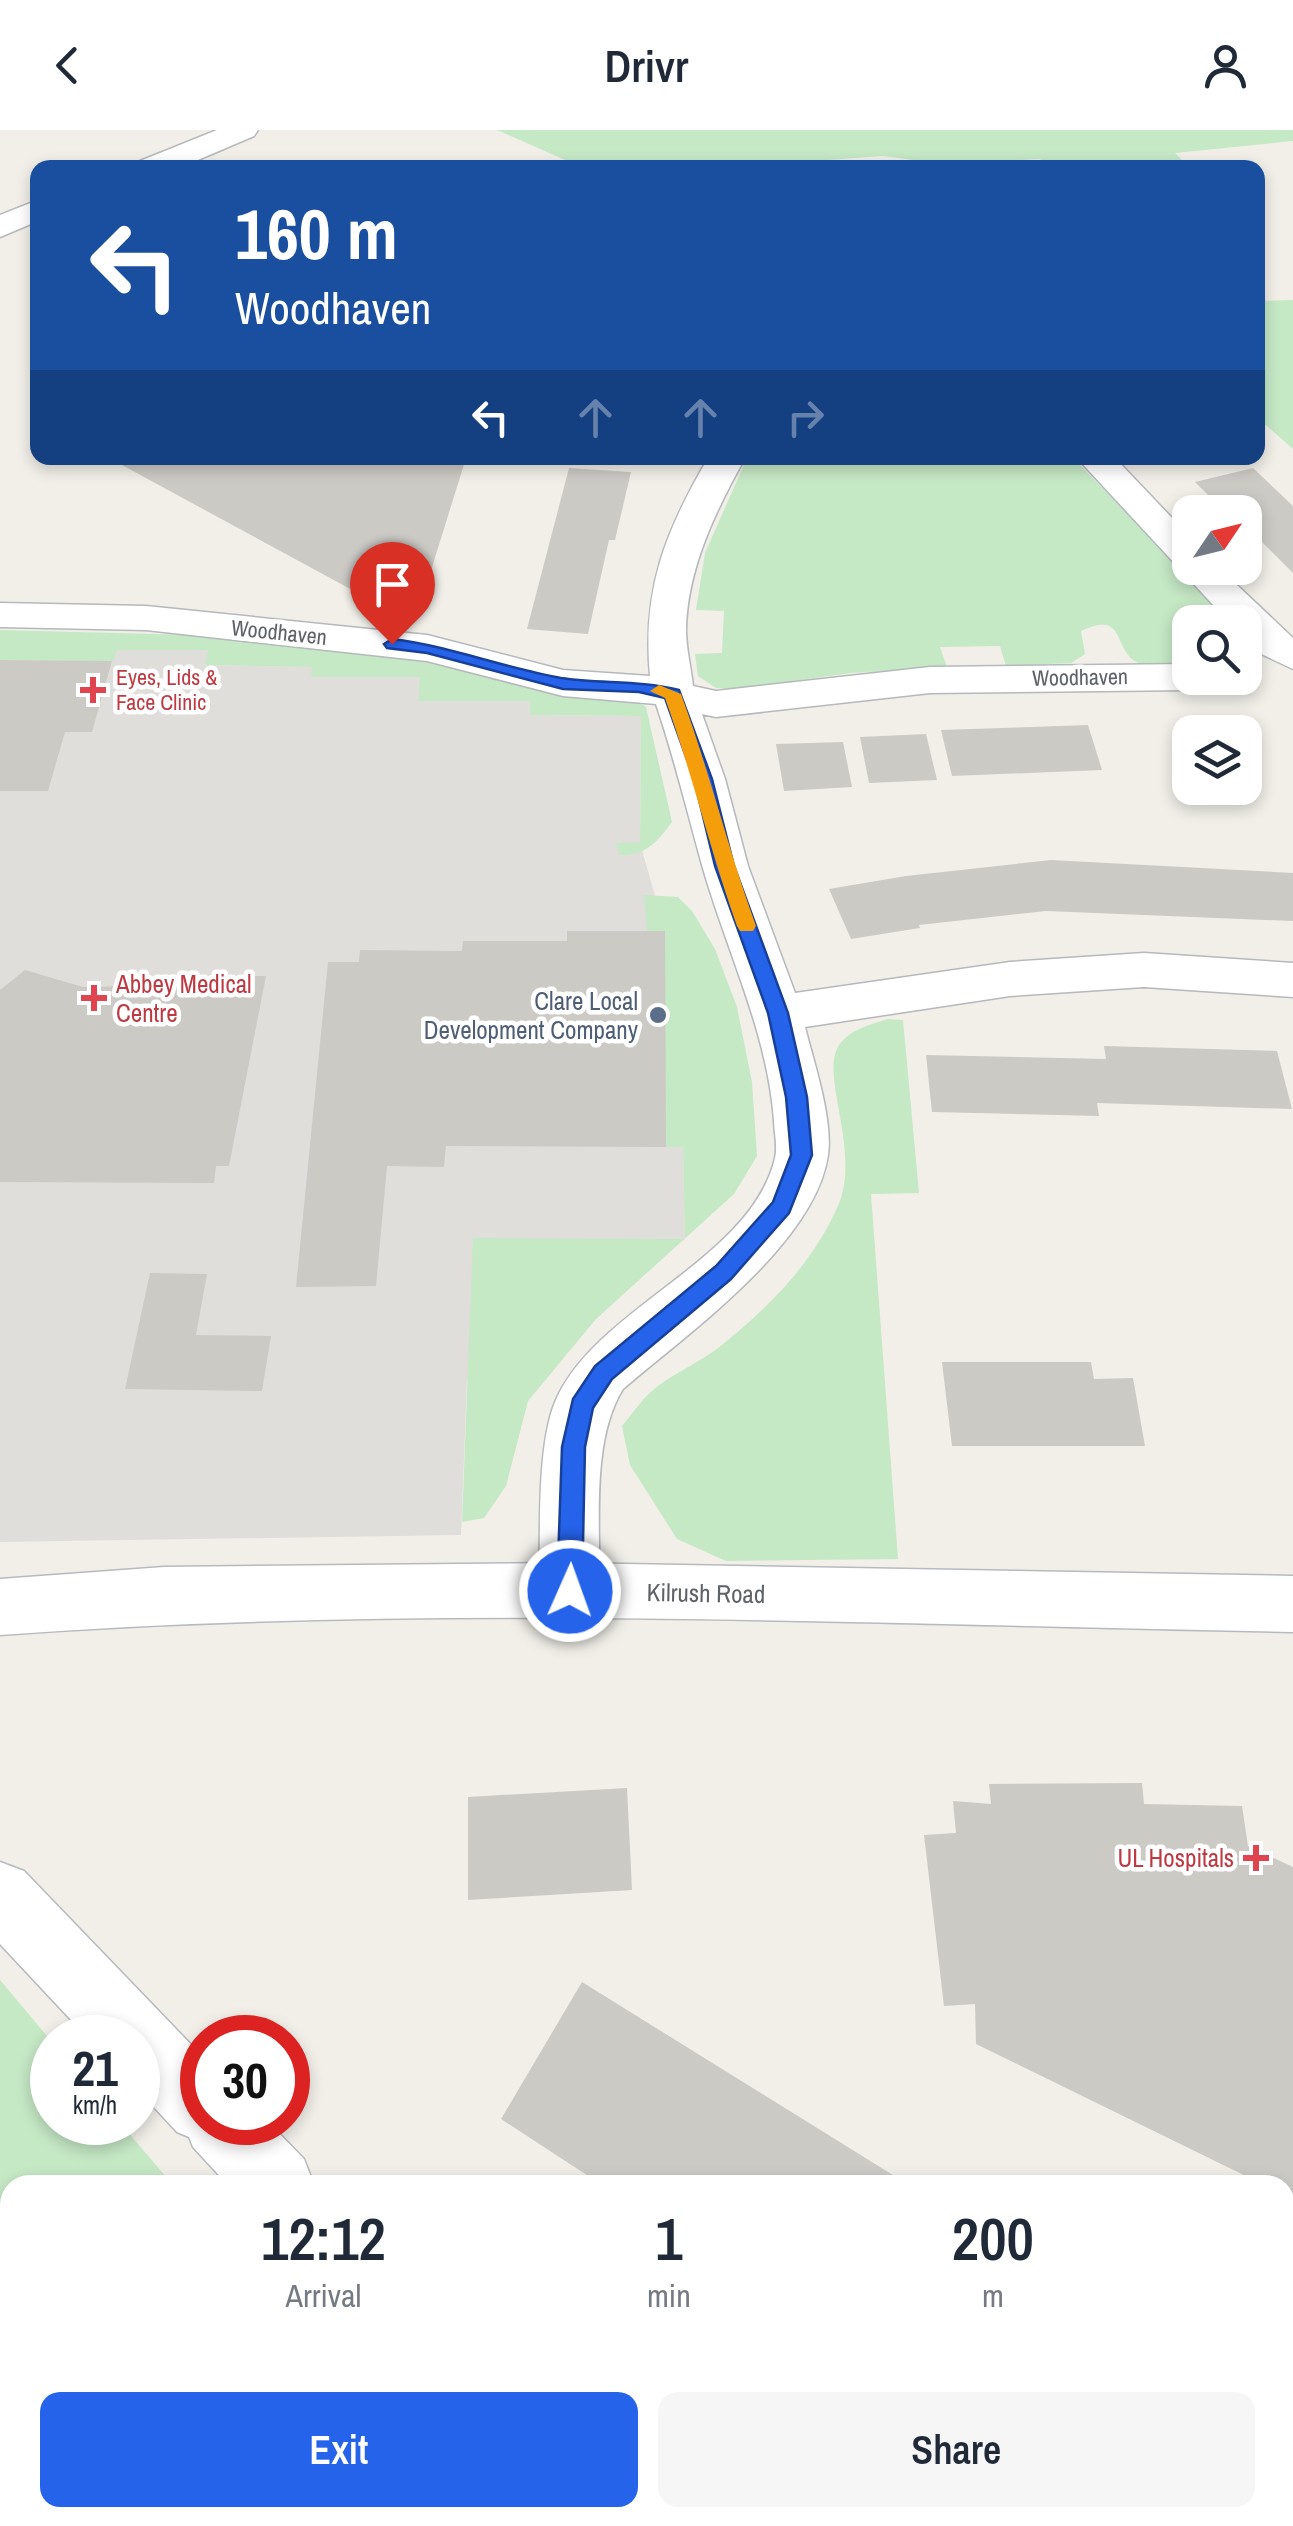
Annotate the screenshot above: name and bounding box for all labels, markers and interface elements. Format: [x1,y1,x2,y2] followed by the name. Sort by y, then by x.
[605,35,688,96] text: Drivr
[40,38,95,93] icon: back
[1198,38,1253,93] icon: person
[235,187,398,281] text: 160 m
[70,200,200,330] icon: left
[235,277,431,338] text: Woodhaven
[463,390,518,445] icon: left
[568,390,623,445] icon: ahead
[673,390,728,445] icon: ahead
[778,390,833,445] icon: right
[1172,495,1262,585] north arrow
[1172,495,1262,805] map controls
[350,542,435,645] pin
[365,557,420,612] icon: arrive
[1172,605,1262,695] button: search
[230,612,328,652] street label: Woodhaven
[1032,661,1128,693] street label: Woodhaven
[116,662,217,717] place label: Eyes, Lids & Face Clinic
[80,677,106,703] marker: Eyes, Lids & Face Clinic
[1172,715,1262,805] button: layers
[115,967,252,1030] place label: Abbey Medical Centre
[424,984,639,1047] place label: Clare Local Development Company
[81,985,107,1011] marker: Abbey Medical Centre
[647,1004,669,1026] marker: Clare Local Development Company
[518,1539,622,1643] position arrow
[646,1575,766,1611] street label: Kilrush Road
[1117,1841,1234,1875] place label: UL Hospitals
[1243,1845,1269,1871] marker: UL Hospitals
[180,2015,310,2145] speed limit sign: 30
[72,2034,118,2102] text: 21
[73,2088,117,2122] text: km/h
[261,2198,386,2279] text: 12:12
[655,2198,683,2279] text: 1
[952,2198,1034,2279] text: 200
[286,2274,361,2317] text: Arrival
[647,2274,691,2317] text: min
[982,2274,1004,2317] text: m
[40,2392,638,2507] button: Exit
[658,2392,1255,2507] button: Share

